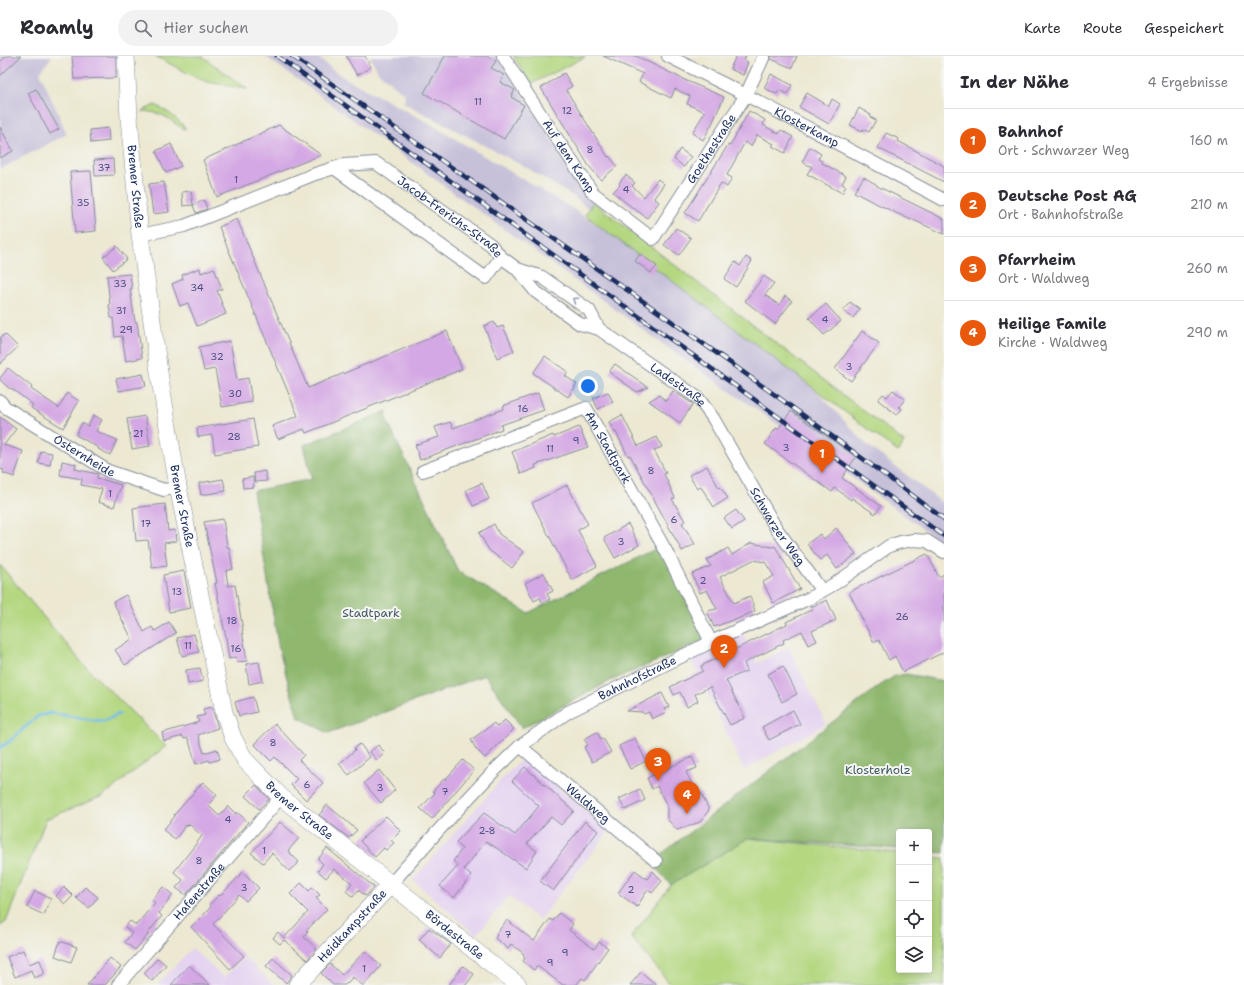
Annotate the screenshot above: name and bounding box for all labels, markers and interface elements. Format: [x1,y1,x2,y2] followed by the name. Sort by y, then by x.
[118,10,398,46] search box
[20,15,94,40] text: Roamly
[132,17,154,39] icon: search
[164,18,249,38] text: Hier suchen
[1024,19,1061,37] text: Karte
[1083,19,1122,37] text: Route
[1144,19,1224,37] text: Gespeichert
[960,71,1069,93] text: In der Nähe
[1148,74,1228,91] text: 4 Ergebnisse
[474,95,482,108] house number: 11
[771,103,842,151] street label: Klosterkamp
[562,104,572,117] house number: 12
[683,111,740,187] street label: Goethestraße
[539,117,599,196] street label: Auf dem Kamp
[998,122,1063,142] text: Bahnhof
[970,132,976,149] text: 1
[1190,132,1228,149] text: 160 m
[998,142,1129,159] text: Ort · Schwarzer Weg
[587,143,594,156] house number: 8
[124,144,147,229] street label: Bremer Straße
[97,161,111,174] house number: 37
[234,173,238,186] house number: 1
[394,173,507,261] street label: Jacob-Frerichs-Straße
[623,183,630,196] house number: 4
[998,186,1137,206] text: Deutsche Post AG
[77,196,89,209] house number: 35
[968,196,978,213] text: 2
[1190,196,1228,213] text: 210 m
[998,206,1124,223] text: Ort · Bahnhofstraße
[998,250,1076,270] text: Pfarrheim
[968,260,978,277] text: 3
[1186,260,1228,277] text: 260 m
[998,270,1089,287] text: Ort · Waldweg
[113,277,127,290] house number: 33
[190,281,204,294] house number: 34
[572,298,579,305] one-way arrow
[116,304,126,317] house number: 31
[822,313,829,326] house number: 4
[998,314,1107,334] text: Heilige Famile
[119,323,133,336] house number: 29
[968,324,978,341] text: 4
[1186,324,1228,341] text: 290 m
[998,334,1107,351] text: Kirche · Waldweg
[210,350,224,363] house number: 32
[647,359,710,410] street label: Ladestraße
[846,360,853,373] house number: 3
[578,376,598,396] your location
[228,387,242,400] house number: 30
[518,402,528,415] house number: 16
[581,408,635,487] street label: Am Stadtpark
[133,427,143,440] house number: 21
[227,430,241,443] house number: 28
[50,431,117,481] street label: Osternheide
[573,434,580,447] house number: 9
[809,440,835,473] pin: 1
[783,441,790,454] house number: 3
[546,442,554,455] house number: 11
[166,463,198,549] street label: Bremer Straße
[648,464,655,477] house number: 8
[746,484,809,569] street label: Schwarzer Weg
[108,487,112,500] house number: 1
[671,513,678,526] house number: 6
[141,517,151,530] house number: 17
[618,535,625,548] house number: 3
[700,574,707,587] house number: 2
[172,585,182,598] house number: 13
[342,605,400,621] park label: Stadtpark
[895,610,909,623] house number: 26
[226,614,238,627] house number: 18
[711,635,737,668] pin: 2
[184,639,192,652] house number: 11
[231,642,241,655] house number: 16
[595,652,679,704] street label: Bahnhofstraße
[270,736,277,749] house number: 8
[645,748,671,781] pin: 3
[845,762,911,778] park label: Klosterholz
[262,778,337,844] street label: Bremer Straße
[304,778,311,791] house number: 6
[562,780,614,827] street label: Waldweg
[377,781,384,794] house number: 3
[674,781,700,814] pin: 4
[442,785,449,798] house number: 7
[225,813,232,826] house number: 4
[478,824,496,837] house number: 2-8
[896,829,932,973] map controls
[896,829,932,865] button: +
[262,844,266,857] house number: 1
[196,854,203,867] house number: 8
[170,859,229,924] street label: Hafenstraße
[896,865,932,901] button: −
[241,881,248,894] house number: 3
[628,883,635,896] house number: 2
[314,885,391,966] street label: Heidkampstraße
[896,901,932,937] button: locate
[422,906,488,963] street label: Bördestraße
[505,928,512,941] house number: 7
[896,937,932,973] button: layers
[562,946,569,959] house number: 9
[547,956,554,969] house number: 9
[362,962,366,975] house number: 1

